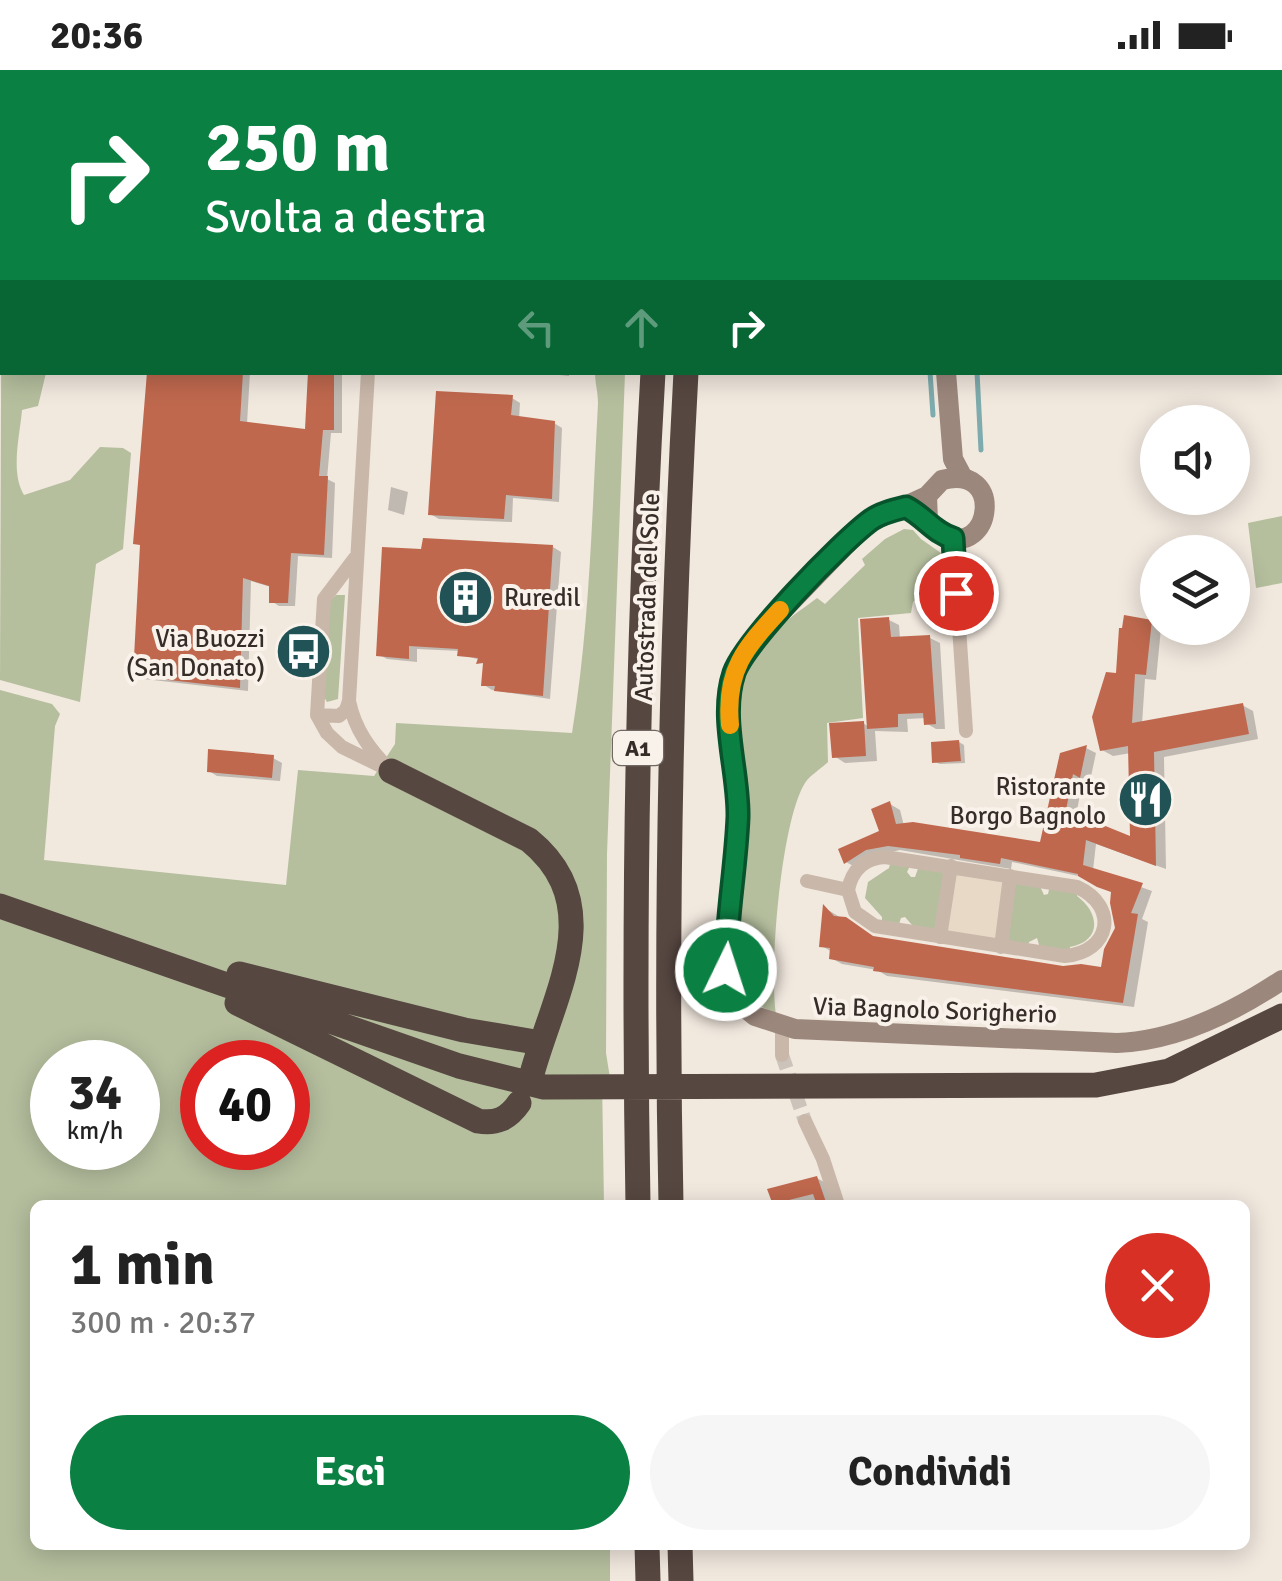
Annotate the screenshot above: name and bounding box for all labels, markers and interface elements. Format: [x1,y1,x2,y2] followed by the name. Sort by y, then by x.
[50,12,143,59] text: 20:36
[205,104,390,190] text: 250 m
[40,110,170,240] icon: right
[205,190,487,245] text: Svolta a destra
[509,300,564,355] icon: left
[614,300,669,355] icon: ahead
[719,300,774,355] icon: right
[1140,405,1250,645] map controls
[1140,405,1250,515] button: sound
[628,493,666,701] street label: Autostrada del Sole
[1140,535,1250,645] button: layers
[914,551,999,636] pin
[929,566,984,621] icon: arrive
[435,567,495,627] building icon: Ruredil
[504,582,581,613] place label: Ruredil
[274,622,334,682] bus stop icon: Via Buozzi (San Donato)
[126,623,265,683] place label: Via Buozzi (San Donato)
[613,731,663,765] road number: A1
[1115,770,1175,830] restaurant icon: Ristorante Borgo Bagnolo
[950,771,1106,831] place label: Ristorante Borgo Bagnolo
[674,918,778,1022] position arrow
[812,990,1058,1030] street label: Via Bagnolo Sorigherio
[180,1040,310,1170] speed limit sign: 40
[68,1062,122,1124] text: 34
[67,1115,123,1146] text: km/h
[70,1228,215,1302] text: 1 min
[1105,1233,1210,1338] button: close
[70,1303,256,1342] text: 300 m · 20:37
[70,1415,630,1530] button: Esci
[650,1415,1210,1530] button: Condividi

